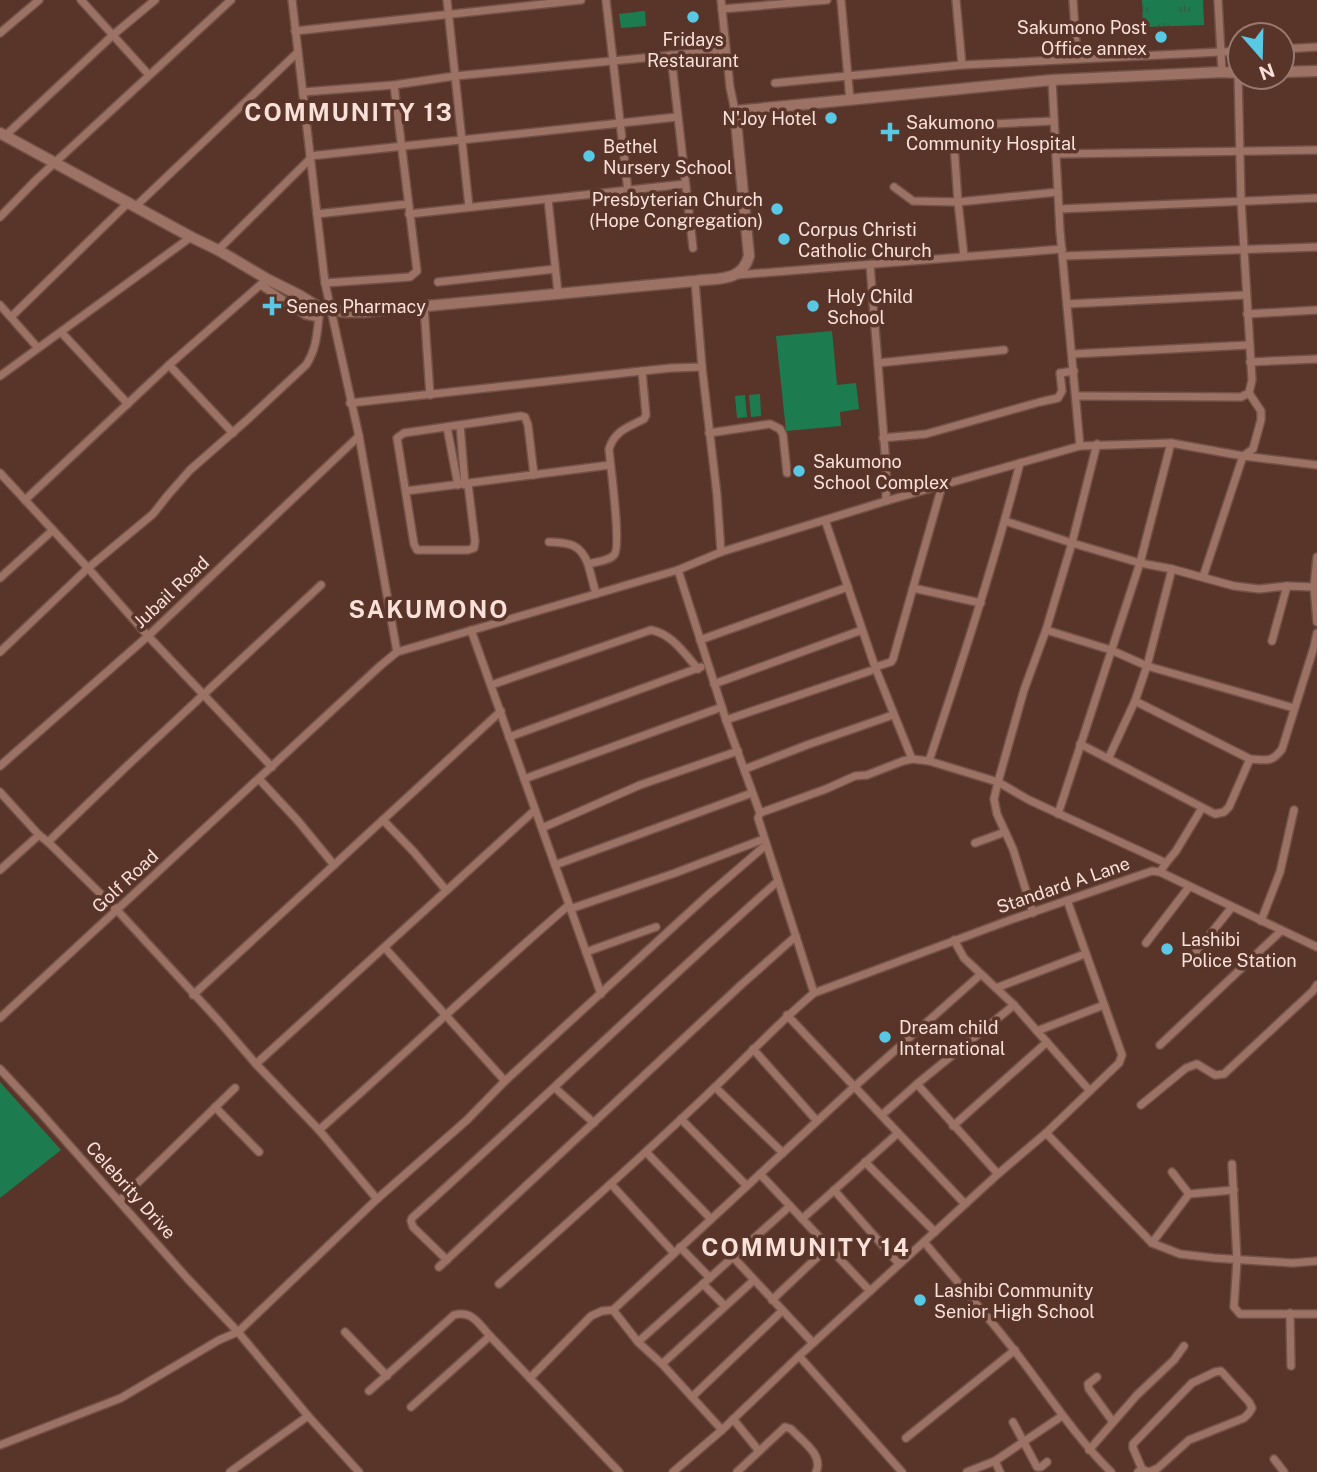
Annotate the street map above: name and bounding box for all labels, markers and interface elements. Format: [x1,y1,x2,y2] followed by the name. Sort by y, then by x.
[685,9,701,25] marker: Fridays Restaurant
[1017,17,1147,59] place label: Sakumono Post Office annex
[1226,21,1296,91] north arrow
[647,29,739,71] place label: Fridays Restaurant
[1153,29,1169,45] marker: Sakumono Post Office annex
[1256,59,1278,85] text: N
[244,98,454,126] district label: COMMUNITY 13
[722,108,817,129] place label: N'Joy Hotel
[823,110,839,126] marker: N'Joy Hotel
[906,112,1076,154] place label: Sakumono Community Hospital
[880,122,900,142] marker: Sakumono Community Hospital
[603,136,733,178] place label: Bethel Nursery School
[581,148,597,164] marker: Bethel Nursery School
[589,189,763,231] place label: Presbyterian Church (Hope Congregation)
[769,201,785,217] marker: Presbyterian Church (Hope Congregation)
[798,219,932,261] place label: Corpus Christi Catholic Church
[776,231,792,247] marker: Corpus Christi Catholic Church
[827,286,913,328] place label: Holy Child School
[286,296,426,317] place label: Senes Pharmacy
[264,298,280,314] marker: Senes Pharmacy
[805,298,821,314] marker: Holy Child School
[813,451,949,493] place label: Sakumono School Complex
[791,463,807,479] marker: Sakumono School Complex
[129,552,213,632] street label: Jubail Road
[348,595,510,623] district label: SAKUMONO
[88,845,162,917] street label: Golf Road
[994,852,1132,918] street label: Standard A Lane
[1181,929,1297,971] place label: Lashibi Police Station
[1159,941,1175,957] marker: Lashibi Police Station
[899,1017,1005,1059] place label: Dream child International
[877,1029,893,1045] marker: Dream child International
[82,1137,180,1243] street label: Celebrity Drive
[701,1233,911,1261] district label: COMMUNITY 14
[934,1280,1095,1322] place label: Lashibi Community Senior High School
[912,1292,928,1308] marker: Lashibi Community Senior High School

